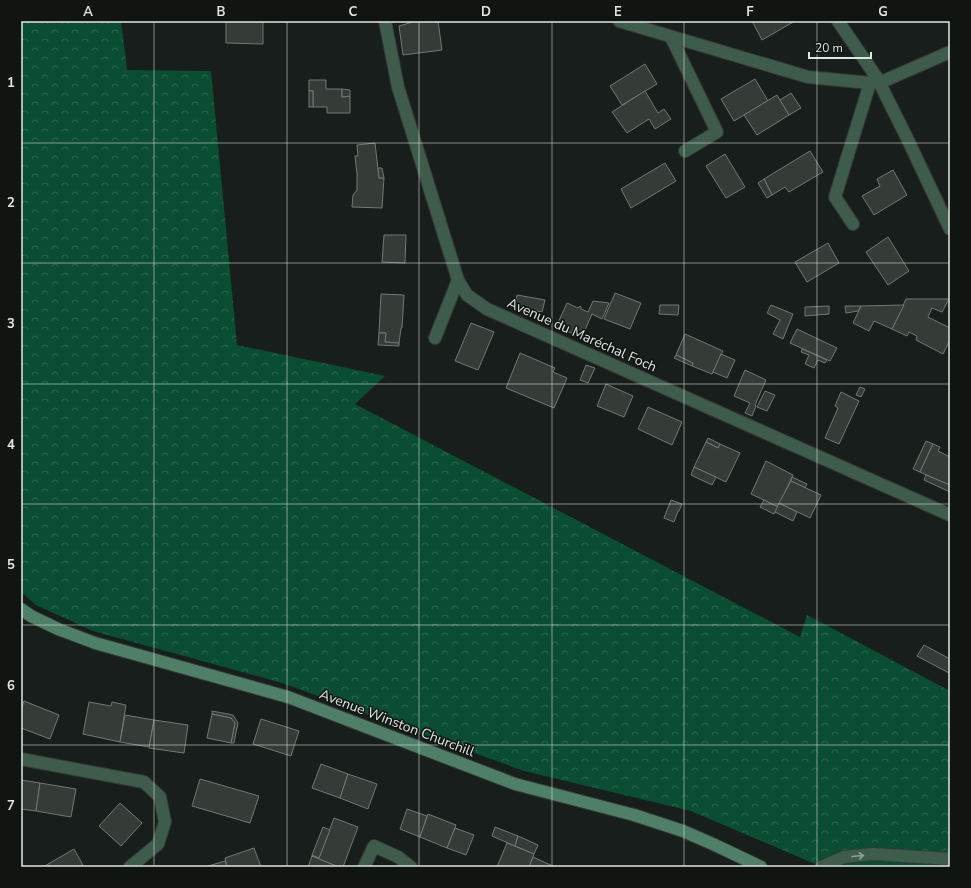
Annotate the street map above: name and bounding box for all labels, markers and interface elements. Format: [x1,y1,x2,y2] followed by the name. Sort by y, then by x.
[83,3,93,21] text: A
[217,3,226,21] text: B
[349,3,358,21] text: C
[481,3,491,21] text: D
[614,3,622,21] text: E
[746,3,754,21] text: F
[878,3,888,21] text: G
[809,34,871,60] scale bar
[815,40,843,56] text: 20 m
[7,74,15,92] text: 1
[7,194,15,212] text: 2
[504,293,660,377] street label: Avenue du Maréchal Foch
[7,315,15,333] text: 3
[7,436,15,454] text: 4
[7,556,15,574] text: 5
[7,677,15,695] text: 6
[317,685,478,762] street label: Avenue Winston Churchill
[7,797,15,815] text: 7
[851,852,864,859] one-way arrow

